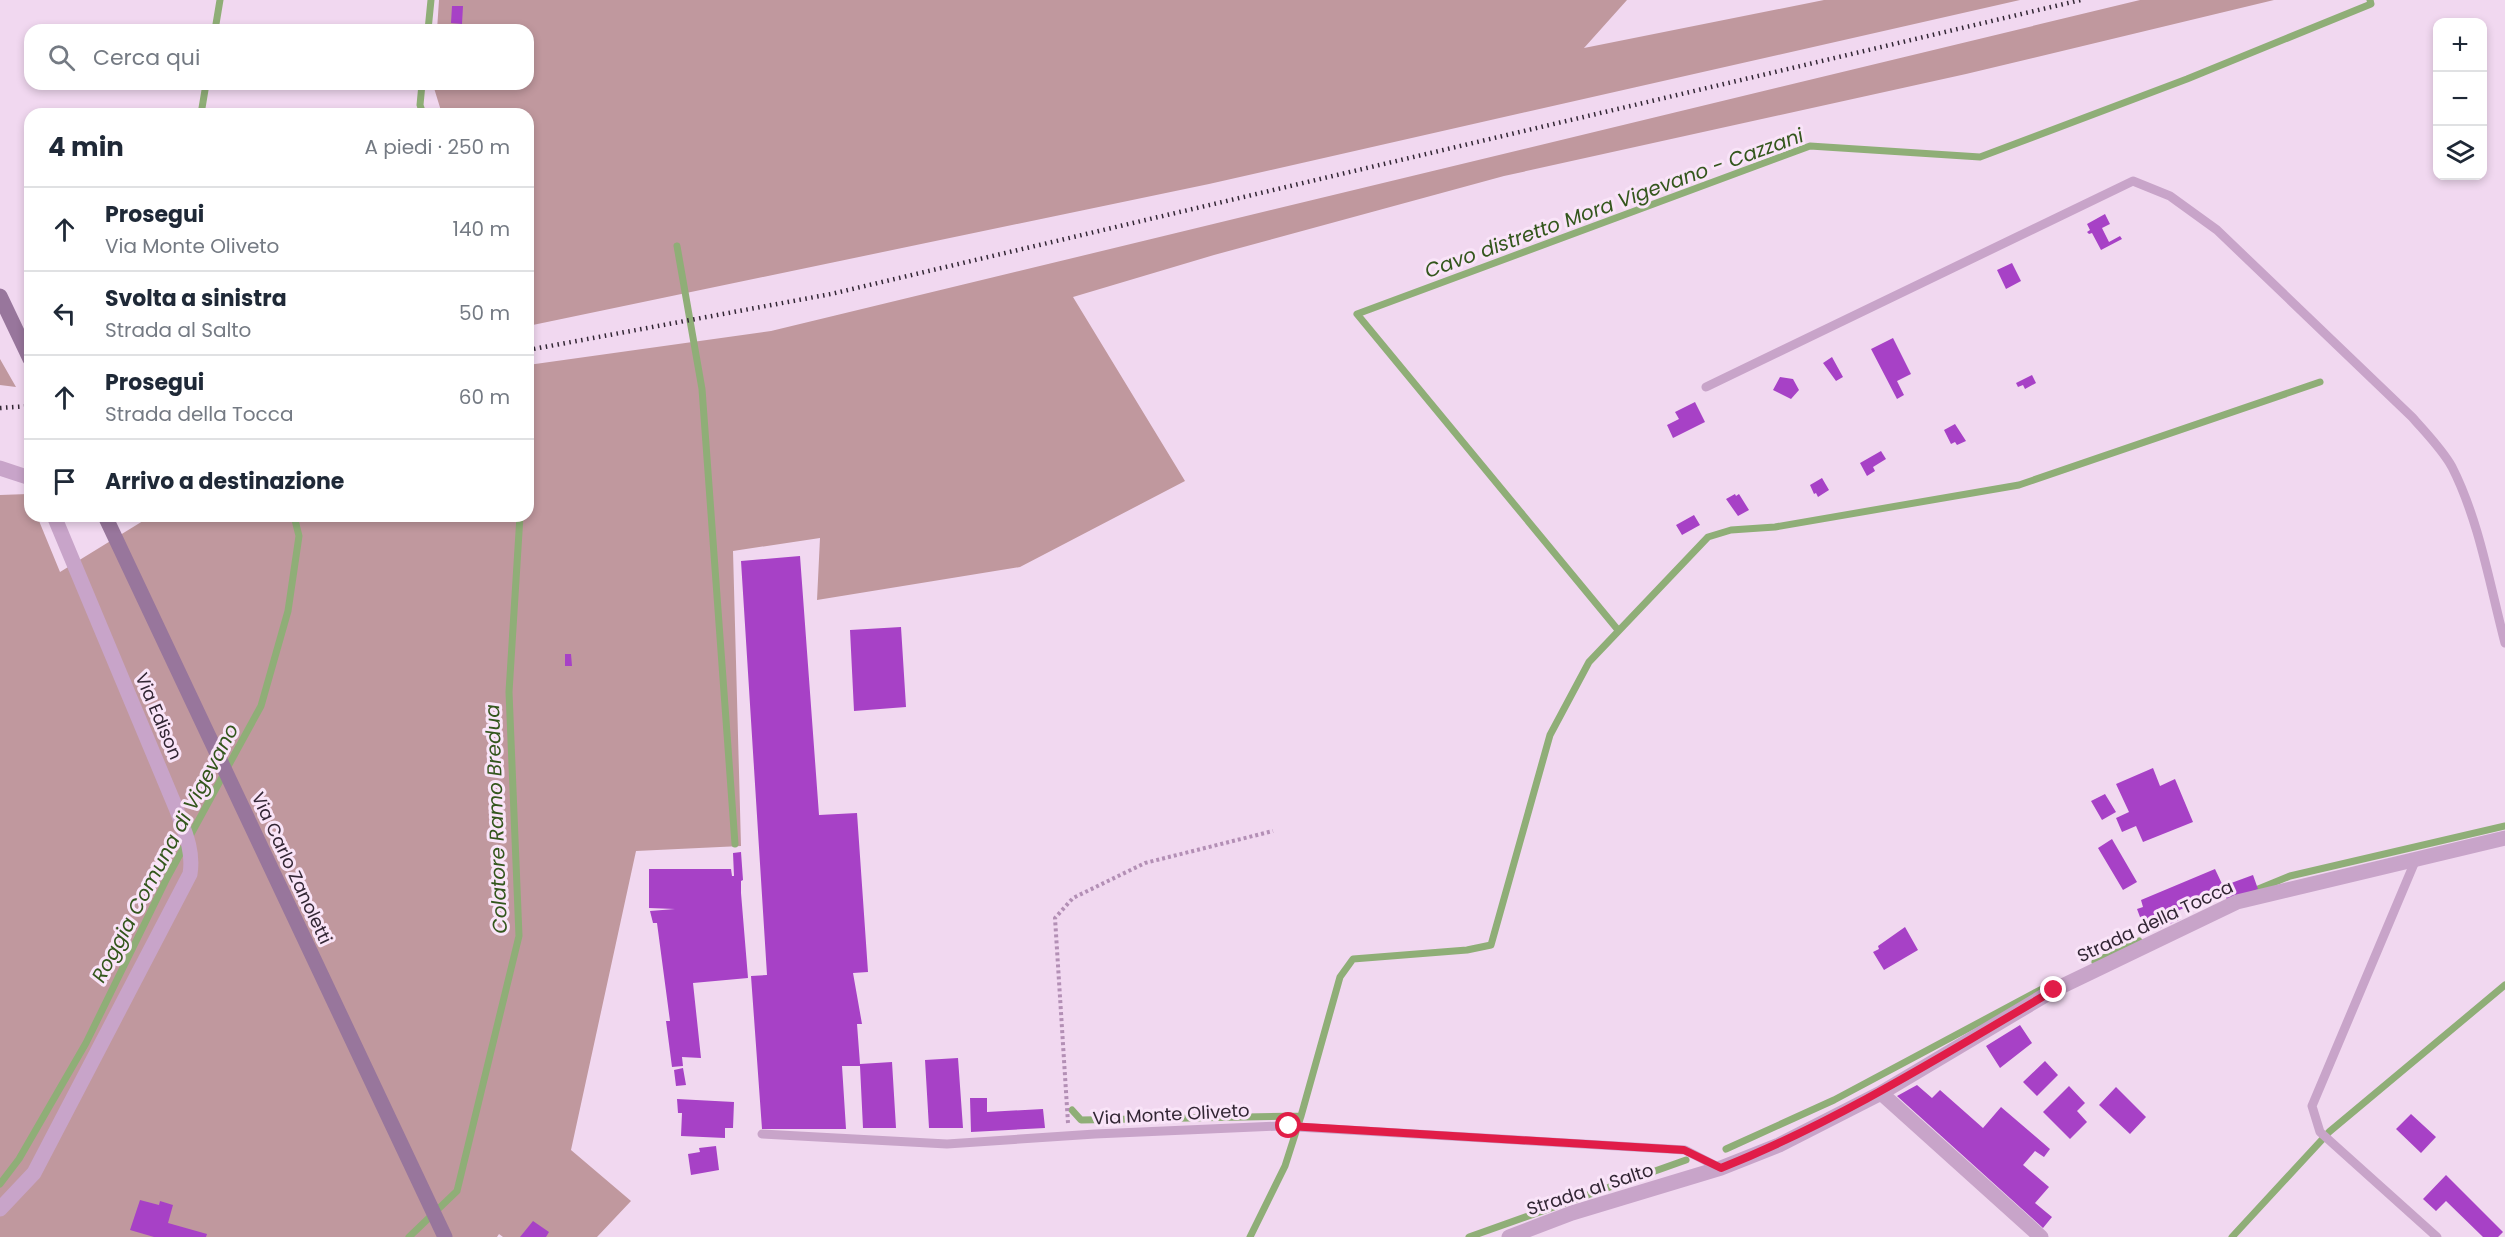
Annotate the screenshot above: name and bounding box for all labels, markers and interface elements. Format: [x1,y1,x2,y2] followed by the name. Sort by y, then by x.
[2433,18,2487,180] map controls
[2433,18,2487,72] button: +
[24,24,534,90] search box
[45,41,78,74] icon: search
[93,42,200,73] text: Cerca qui
[2433,72,2487,126] button: −
[1421,121,1808,285] water label: Cavo distretto Mora Vigevano - Cazzani
[2433,126,2487,180] button: layers
[48,129,124,165] text: 4 min
[364,133,510,161] text: A piedi · 250 m
[105,199,204,230] text: Prosegui
[48,213,81,246] icon: ahead
[453,215,510,243] text: 140 m
[105,232,279,260] text: Via Monte Oliveto
[105,283,287,314] text: Svolta a sinistra
[48,297,81,330] icon: left
[459,299,510,327] text: 50 m
[105,316,251,344] text: Strada al Salto
[105,367,204,398] text: Prosegui
[48,381,81,414] icon: ahead
[459,383,510,411] text: 60 m
[105,400,293,428] text: Strada della Tocca
[48,465,81,498] icon: arrive
[105,466,344,497] text: Arrivo a destinazione
[130,669,188,763] street label: Via Edison
[478,704,514,934] water label: Colatore Ramo Bredua
[85,719,245,987] water label: Roggia Comuna di Vigevano
[246,788,338,948] street label: Via Carlo Zanoletti
[2073,874,2237,968] street label: Strada della Tocca
[2040,976,2066,1002] route end
[1092,1097,1250,1131] street label: Via Monte Oliveto
[1275,1112,1301,1138] route start
[1523,1157,1657,1221] street label: Strada al Salto

